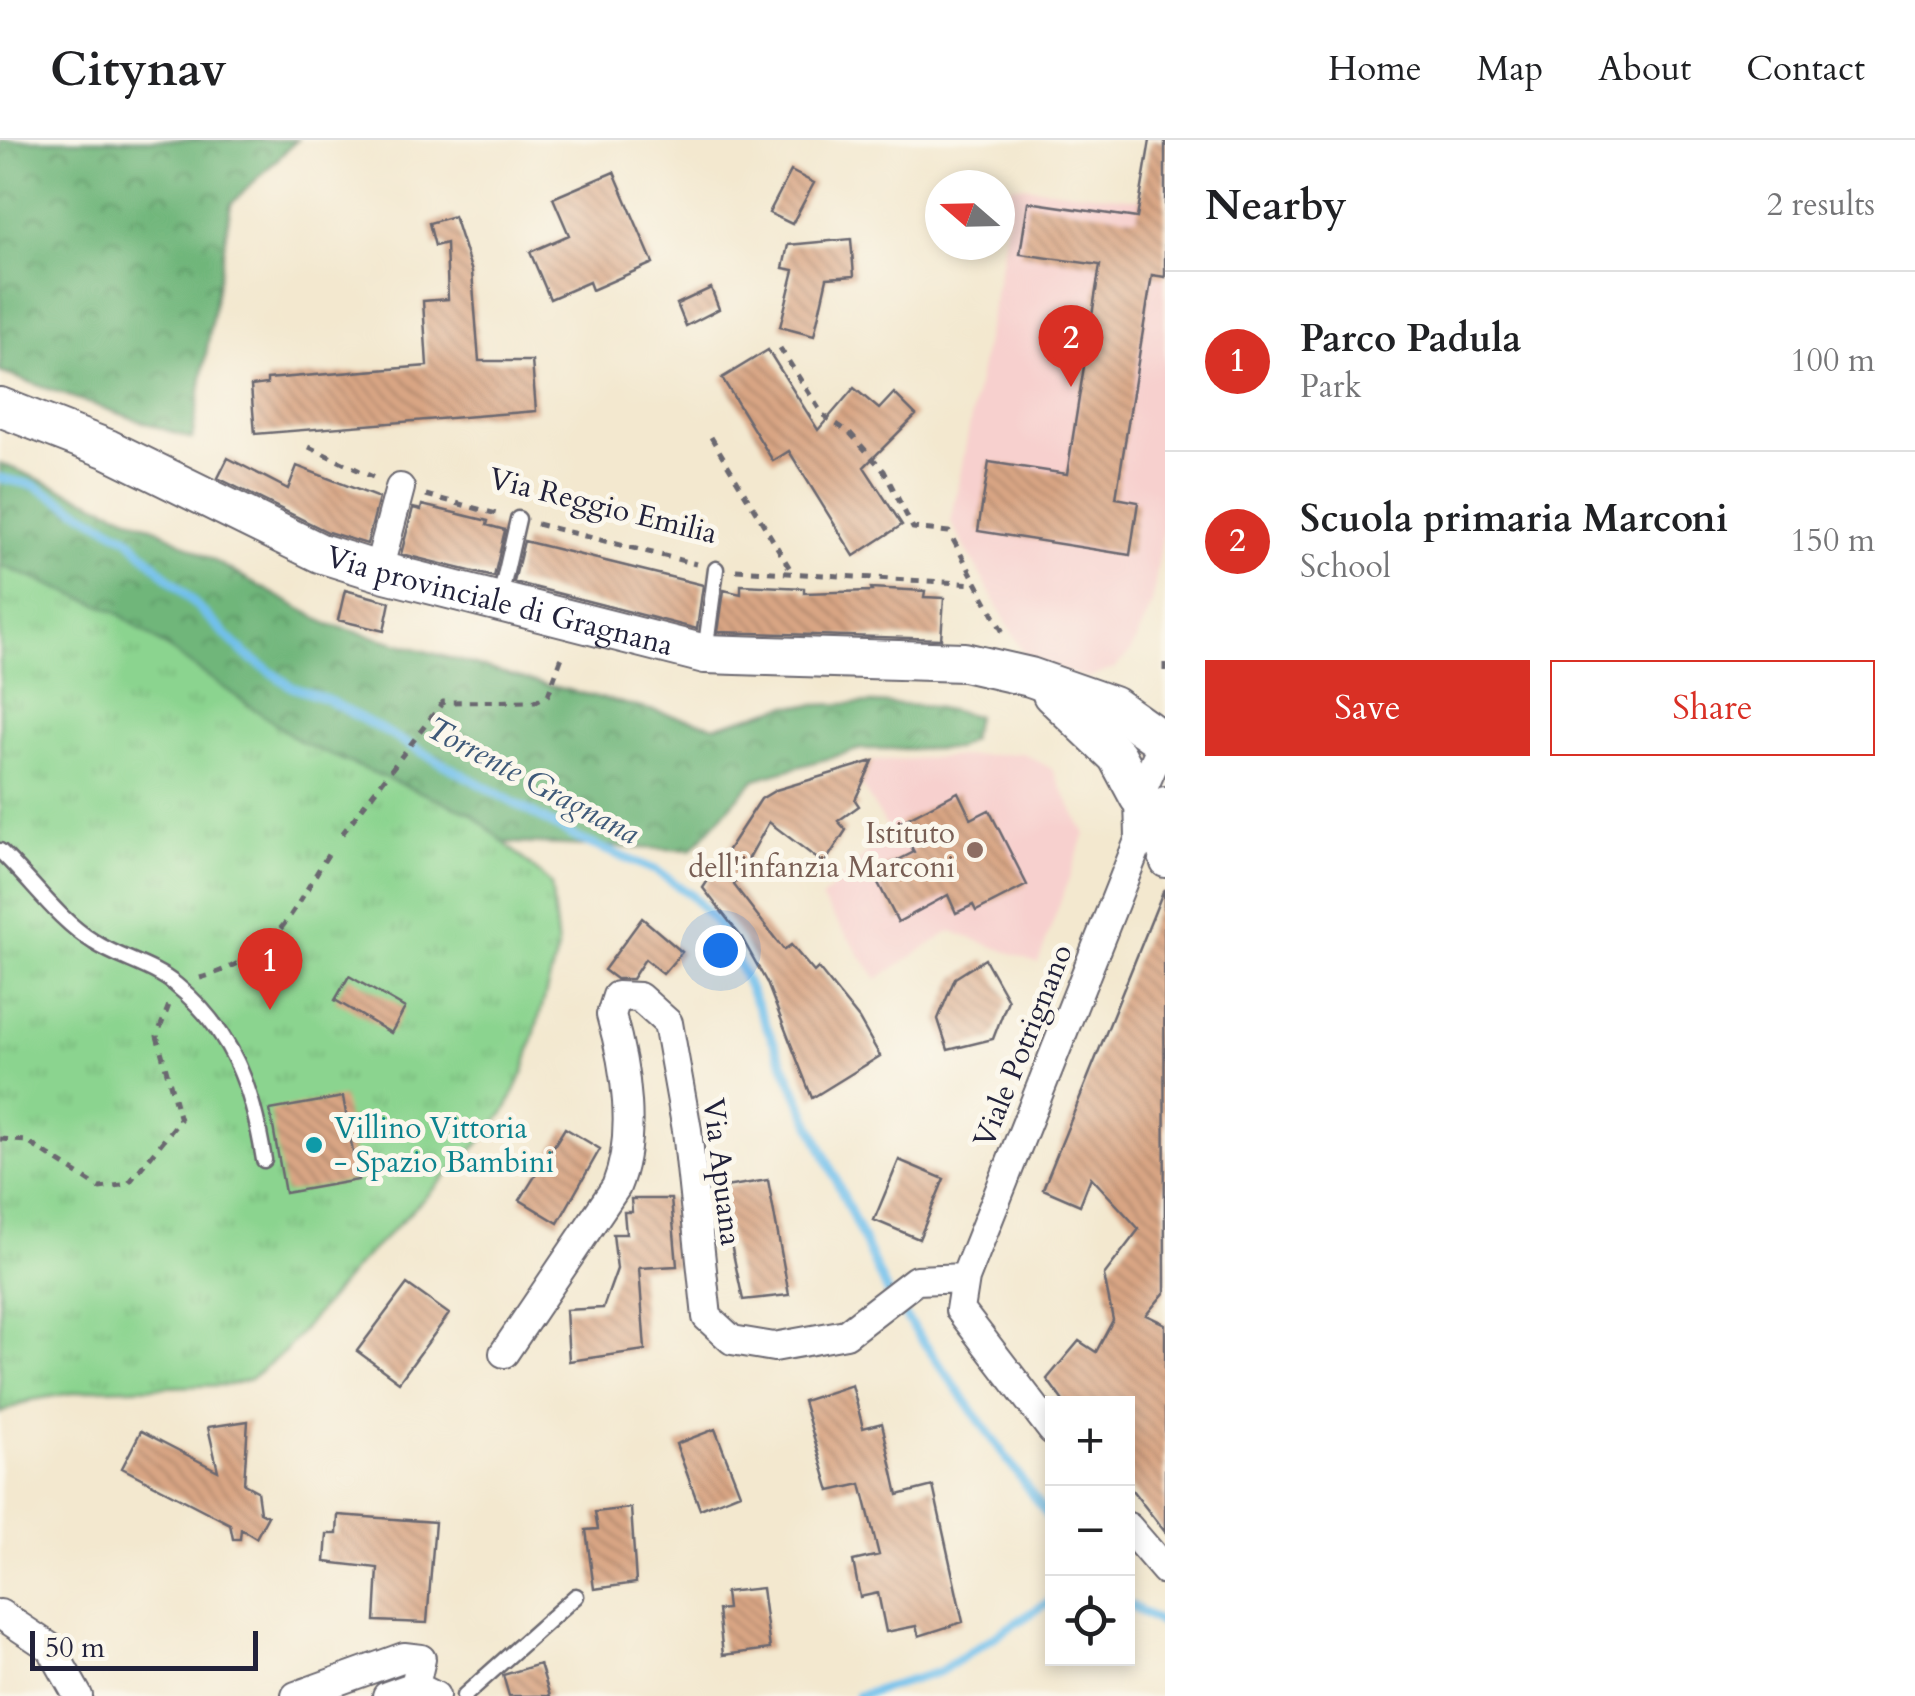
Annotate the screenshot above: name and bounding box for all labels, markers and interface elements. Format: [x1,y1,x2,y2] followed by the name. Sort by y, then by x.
[50,37,226,102] text: Citynav
[1328,45,1422,93] text: Home
[1477,45,1543,93] text: Map
[1598,45,1691,93] text: About
[1746,45,1865,93] text: Contact
[925,170,1015,260] north arrow
[1205,177,1347,234] text: Nearby
[1767,183,1875,227] text: 2 results
[1038,304,1104,387] pin: 2
[1300,313,1521,365] text: Parco Padula
[1229,339,1246,383] text: 1
[1790,339,1875,383] text: 100 m
[1300,365,1362,409] text: Park
[485,458,721,554] street label: Via Reggio Emilia
[1300,493,1728,545] text: Scuola primaria Marconi
[1229,519,1246,563] text: 2
[1790,519,1875,563] text: 150 m
[321,536,677,666] street label: Via provinciale di Gragnana
[1300,545,1391,589] text: School
[1205,660,1530,756] button: Save
[1550,660,1875,756] button: Share
[419,706,647,856] water label: Torrente Gragnana
[688,813,955,888] place label: Istituto dell'infanzia Marconi
[964,839,986,861] marker: Istituto dell'infanzia Marconi
[695,925,746,976] your location
[238,928,302,1010] pin: 1
[964,938,1082,1154] street label: Viale Potrignano
[693,1096,751,1248] street label: Via Apuana
[334,1108,554,1183] place label: Villino Vittoria - Spazio Bambini
[303,1134,325,1156] marker: Villino Vittoria - Spazio Bambini
[1045,1396,1135,1666] map controls
[1045,1396,1135,1486] button: +
[1045,1486,1135,1576] button: −
[1045,1576,1135,1666] button: locate
[30,1626,258,1670] scale bar
[45,1629,105,1667] text: 50 m

